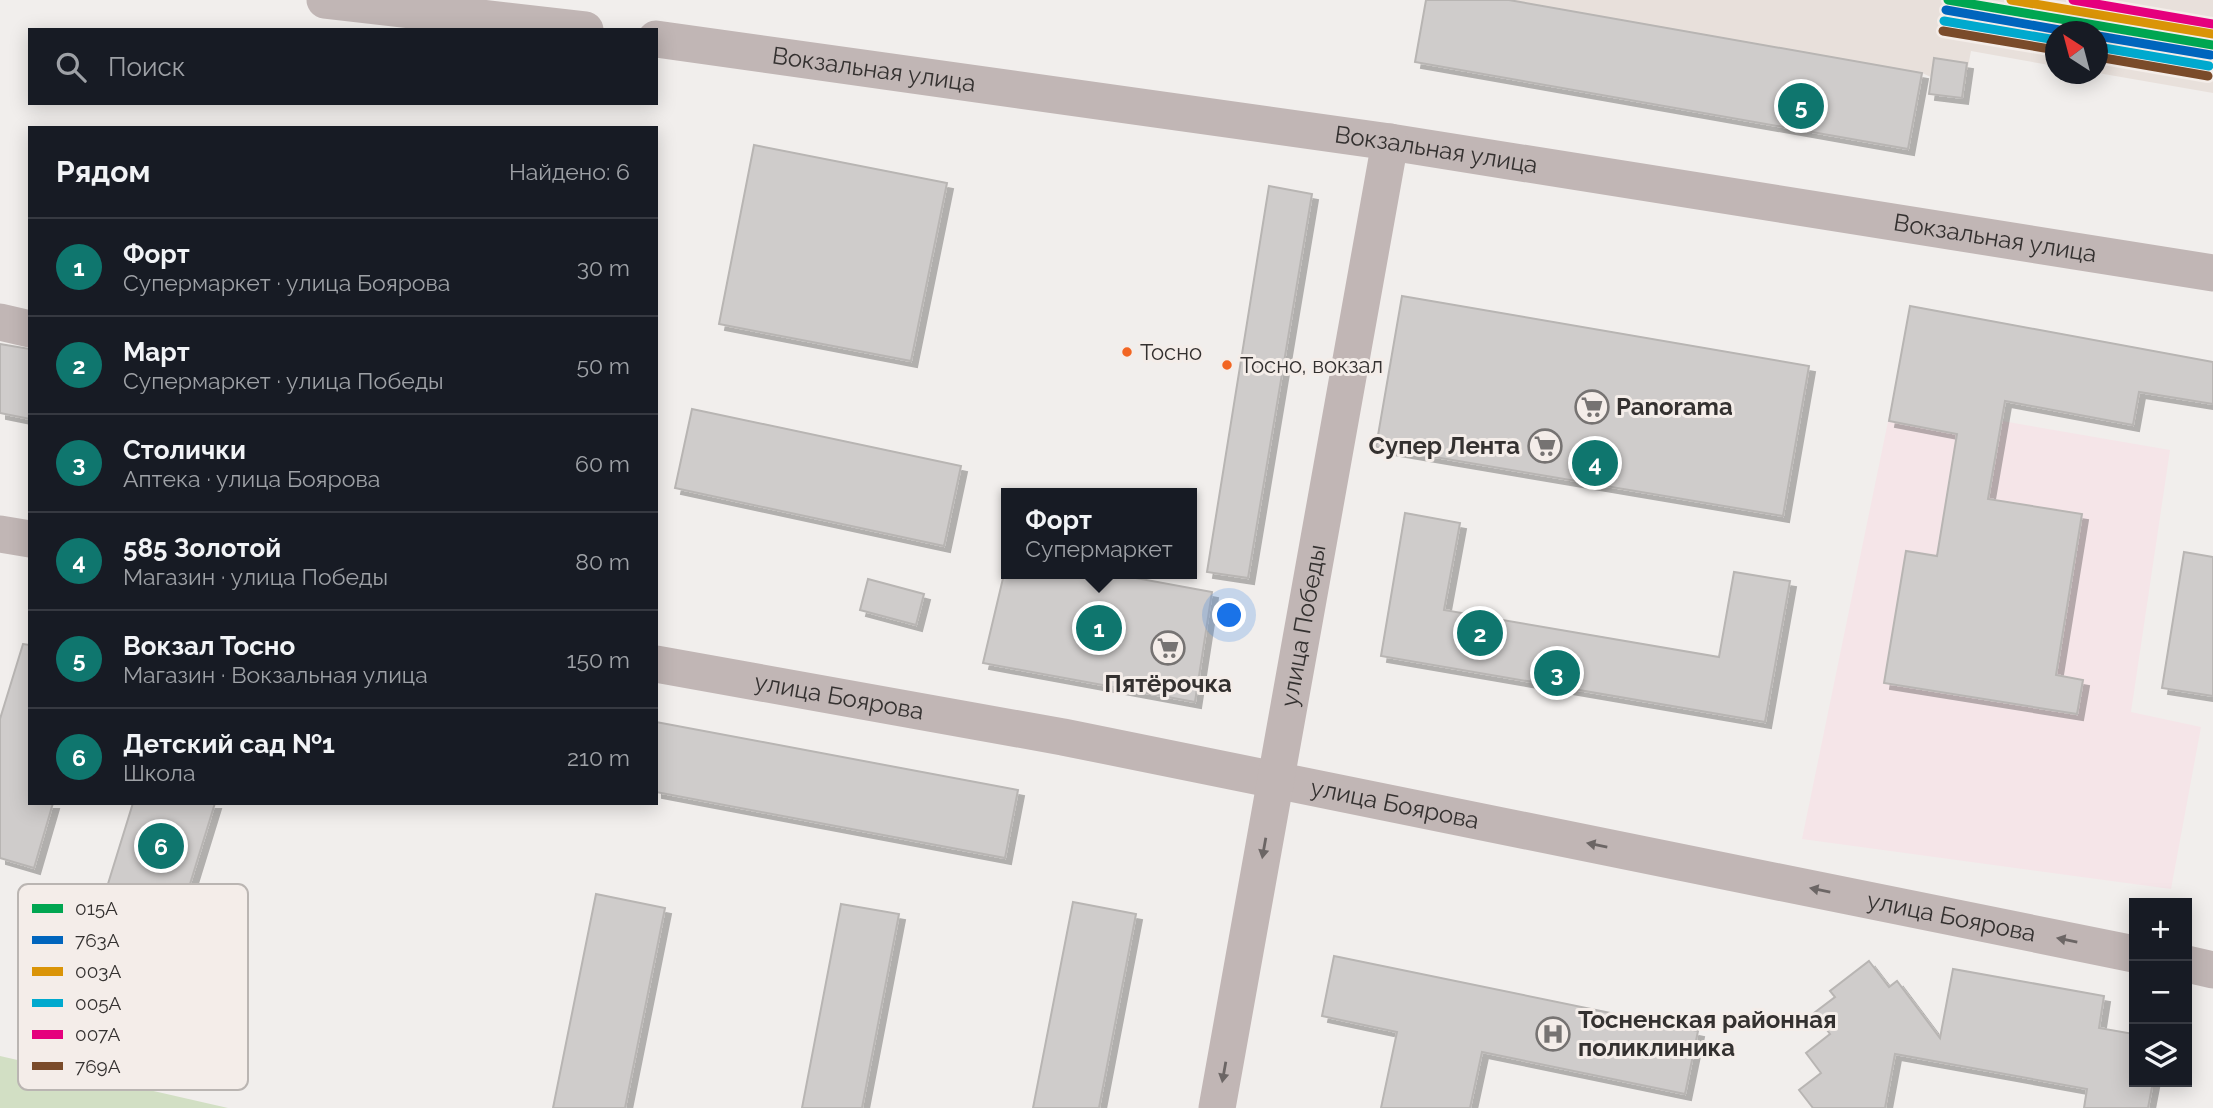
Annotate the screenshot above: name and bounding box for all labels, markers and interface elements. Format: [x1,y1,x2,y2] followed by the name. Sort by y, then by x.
[2045,21,2108,84] north arrow
[28,28,658,105] search box
[770,40,978,98] street label: Вокзальная улица
[52,48,90,86] icon: search
[108,52,185,82] text: Поиск
[1778,80,1824,132] pin: 5
[1333,119,1540,179] street label: Вокзальная улица
[56,154,150,189] text: Рядом
[509,158,630,185] text: Найдено: 6
[1892,207,2099,268] street label: Вокзальная улица
[123,239,190,269] text: Форт
[73,254,85,281] text: 1
[577,254,630,281] text: 30 m
[123,269,450,296] text: Супермаркет · улица Боярова
[123,337,190,367] text: Март
[1140,339,1202,365] place label: Тосно
[1120,345,1134,359] marker: Тосно
[73,352,85,379] text: 2
[576,352,630,379] text: 50 m
[1240,352,1383,378] place label: Тосно, вокзал
[1220,358,1234,372] marker: Тосно, вокзал
[123,367,444,394] text: Супермаркет · улица Победы
[1573,388,1611,426] supermarket icon: Panorama
[1616,392,1733,421] place label: Panorama
[1526,427,1564,465] supermarket icon: Супер Лента
[1369,431,1520,460] place label: Супер Лента
[123,435,246,465] text: Столички
[1572,437,1618,489] pin: 4
[73,450,85,477] text: 3
[575,450,630,477] text: 60 m
[123,465,380,492] text: Аптека · улица Боярова
[1001,488,1197,579] popup
[1025,505,1092,535] text: Форт
[123,533,281,563] text: 585 Золотой
[1025,535,1173,562] text: Супермаркет
[1274,542,1332,709] street label: улица Победы
[72,548,86,575] text: 4
[575,548,630,575] text: 80 m
[123,563,388,590] text: Магазин · улица Победы
[1212,598,1246,632] your location
[1076,602,1122,654] pin: 1
[1457,607,1503,659] pin: 2
[1149,629,1187,667] supermarket icon: Пятёрочка
[123,631,295,661] text: Вокзал Тосно
[73,646,85,673] text: 5
[567,646,630,673] text: 150 m
[1534,647,1580,699] pin: 3
[123,661,428,688] text: Магазин · Вокзальная улица
[752,667,926,726] street label: улица Боярова
[1104,669,1232,698] place label: Пятёрочка
[123,729,335,759] text: Детский сад №1
[72,744,86,771] text: 6
[567,744,630,771] text: 210 m
[123,759,196,786] text: Школа
[1308,772,1482,835] street label: улица Боярова
[138,820,184,872] pin: 6
[1258,837,1269,859] one-way arrow
[1586,840,1608,851] one-way arrow
[18,884,248,1090] legend
[1809,885,1831,896] one-way arrow
[1865,885,2038,948] street label: улица Боярова
[75,897,118,919] text: 015А
[2129,898,2192,1087] map controls
[2129,898,2192,961] button: +
[75,929,120,951] text: 763А
[2056,935,2078,946] one-way arrow
[75,960,121,982] text: 003А
[2129,961,2192,1024] button: −
[75,992,122,1014] text: 005А
[1578,1005,1836,1062] place label: Тосненская районная поликлиника
[1534,1015,1572,1053] hospital icon: Тосненская районная поликлиника
[75,1023,120,1045] text: 007А
[2129,1024,2192,1087] button: layers
[75,1055,121,1077] text: 769А
[1218,1061,1229,1083] one-way arrow

